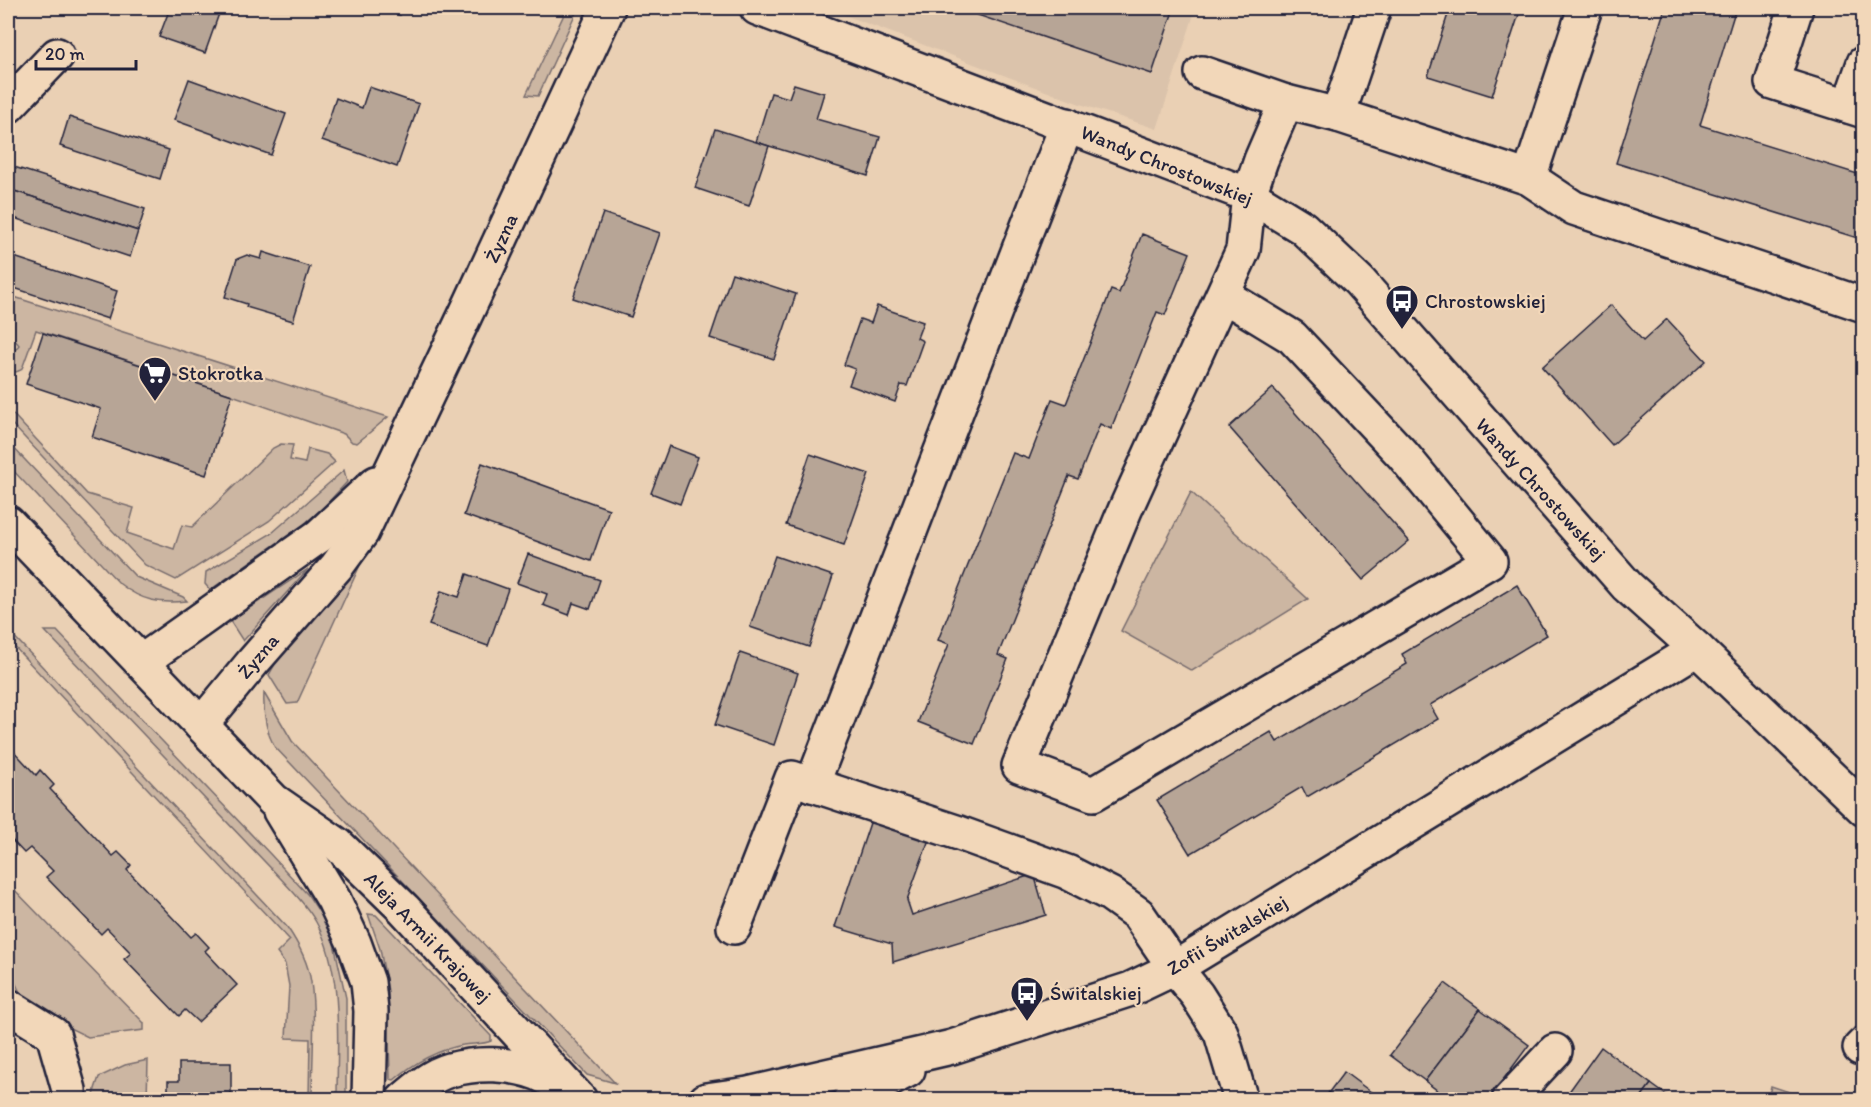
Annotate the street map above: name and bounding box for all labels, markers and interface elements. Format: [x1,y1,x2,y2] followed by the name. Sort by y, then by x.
[36,33,136,71] scale bar
[45,43,85,65] text: 20 m
[1077,120,1257,210] street label: Wandy Chrostowskiej
[479,209,523,266] street label: Żyzna
[1384,283,1420,330] bus stop icon: Chrostowskiej
[1425,289,1546,313] place label: Chrostowskiej
[137,355,173,402] supermarket icon: Stokrotka
[178,361,264,385] place label: Stokrotka
[1471,413,1611,565] street label: Wandy Chrostowskiej
[232,628,284,683] street label: Żyzna
[359,866,497,1008] street label: Aleja Armii Krajowej
[1162,890,1292,980] street label: Zofii Świtalskiej
[1009,975,1045,1022] bus stop icon: Świtalskiej
[1050,981,1142,1005] place label: Świtalskiej

